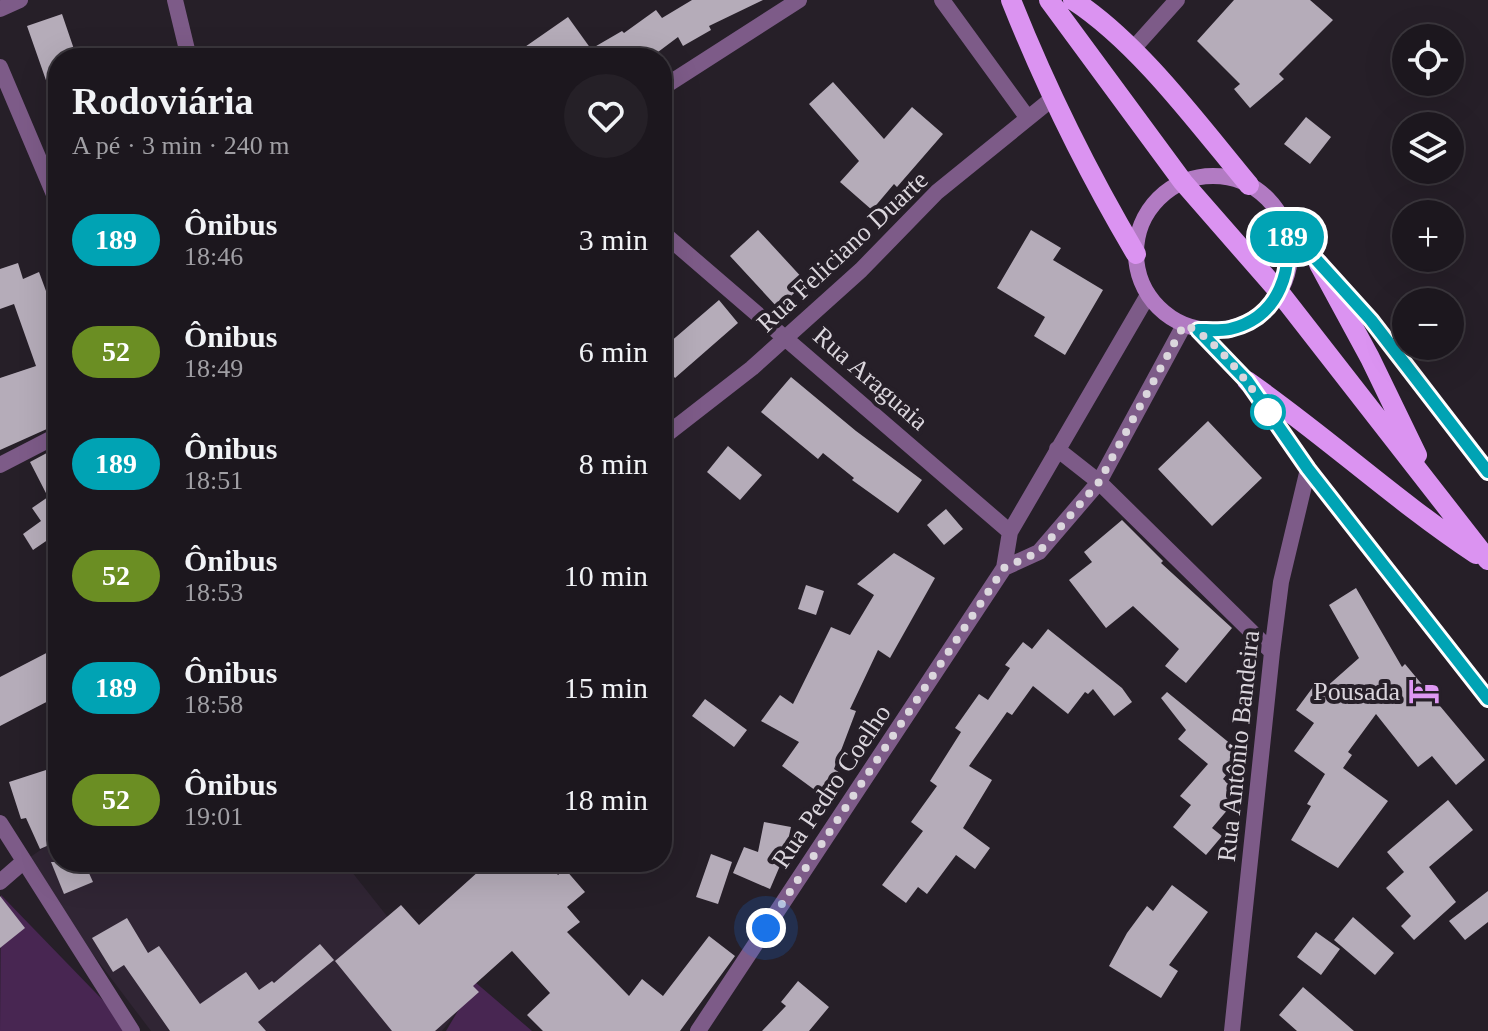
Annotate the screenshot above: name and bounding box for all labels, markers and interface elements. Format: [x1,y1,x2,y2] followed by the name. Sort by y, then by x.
[1392,24,1464,360] map controls
[1392,24,1464,96] button: locate
[564,74,648,158] button: heart
[72,80,254,122] text: Rodoviária
[1392,112,1464,184] button: layers
[72,131,289,160] text: A pé · 3 min · 240 m
[751,165,934,338] street label: Rua Feliciano Duarte
[1392,200,1464,272] button: +
[184,208,277,241] text: Ônibus
[1241,211,1333,263] line badge: 189
[1266,221,1308,252] text: 189
[579,223,648,256] text: 3 min
[95,224,137,255] text: 189
[184,242,243,271] text: 18:46
[1392,288,1464,360] button: −
[184,320,277,353] text: Ônibus
[807,321,934,436] street label: Rua Araguaia
[579,335,648,368] text: 6 min
[102,336,130,367] text: 52
[184,354,243,383] text: 18:49
[1251,395,1285,429] unlabelled marker
[184,432,277,465] text: Ônibus
[579,447,648,480] text: 8 min
[95,448,137,479] text: 189
[184,466,243,495] text: 18:51
[184,544,277,577] text: Ônibus
[564,559,648,592] text: 10 min
[102,560,130,591] text: 52
[184,578,243,607] text: 18:53
[1212,628,1265,863] street label: Rua Antônio Bandeira
[184,656,277,689] text: Ônibus
[564,671,648,704] text: 15 min
[95,672,137,703] text: 189
[1407,674,1441,708] hotel icon: Pousada
[1313,677,1400,706] place label: Pousada
[184,690,243,719] text: 18:58
[766,699,897,873] street label: Rua Pedro Coelho
[184,768,277,801] text: Ônibus
[564,783,648,816] text: 18 min
[102,784,130,815] text: 52
[184,802,243,831] text: 19:01
[746,908,786,948] your location

